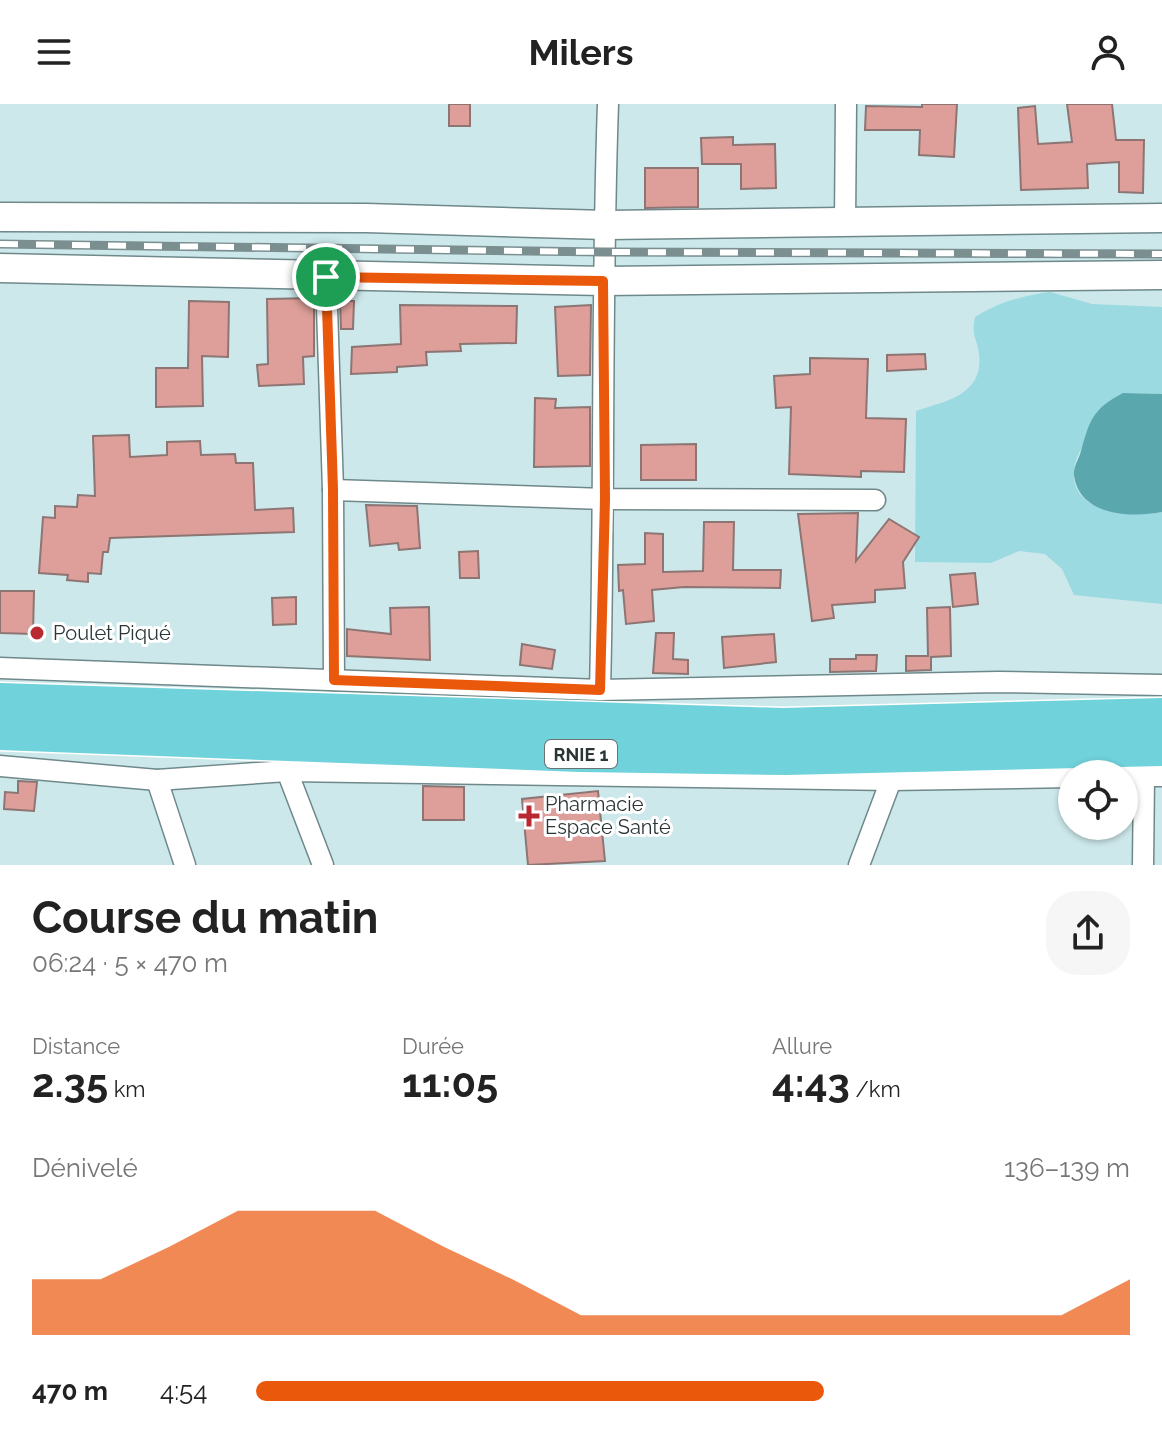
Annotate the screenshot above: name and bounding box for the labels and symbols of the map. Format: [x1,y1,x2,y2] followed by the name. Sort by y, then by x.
[292,243,360,311] pin
[53,621,171,645] place label: Poulet Piqué
[28,624,46,642] marker: Poulet Piqué
[545,740,617,768] road number: RNIE 1
[545,792,671,839] place label: Pharmacie Espace Santé
[520,807,538,825] marker: Pharmacie Espace Santé

